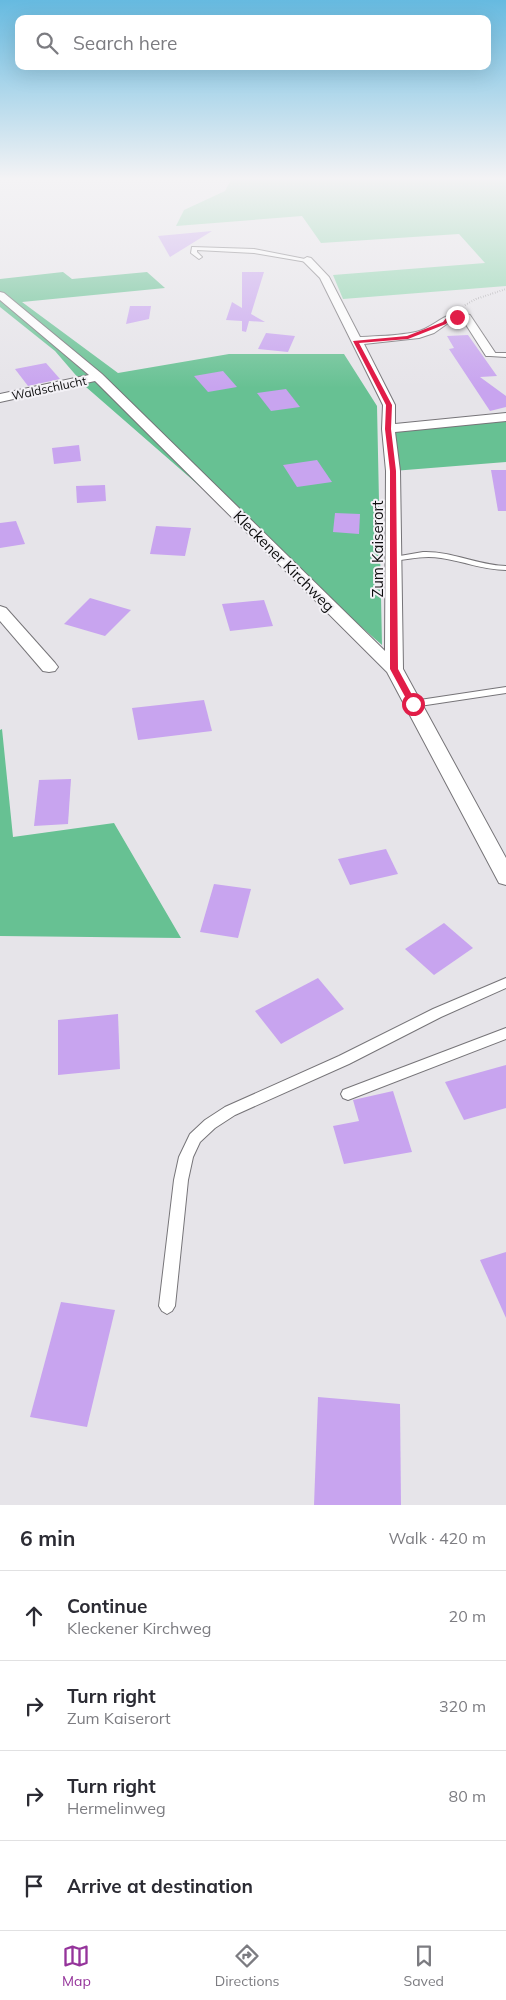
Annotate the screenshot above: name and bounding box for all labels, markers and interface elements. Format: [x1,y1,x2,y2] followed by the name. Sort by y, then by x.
[15,15,491,70] search box
[33,29,61,57] icon: search
[73,31,177,55] text: Search here
[446,306,469,329] route end
[10,373,88,403] street label: Waldschlucht
[368,500,387,598] street label: Zum Kaiserort
[229,506,339,616] street label: Kleckener Kirchweg
[402,693,425,716] route start
[20,1525,75,1551] text: 6 min
[388,1528,486,1548] text: Walk · 420 m
[67,1594,147,1618] text: Continue
[20,1602,48,1630] icon: ahead
[449,1606,486,1626] text: 20 m
[67,1618,211,1638] text: Kleckener Kirchweg
[67,1684,156,1708] text: Turn right
[20,1692,48,1720] icon: right
[439,1696,486,1716] text: 320 m
[67,1708,171,1728] text: Zum Kaiserort
[67,1774,156,1798] text: Turn right
[20,1782,48,1810] icon: right
[449,1786,486,1806] text: 80 m
[67,1798,166,1818] text: Hermelinweg
[20,1872,48,1900] icon: arrive
[67,1874,253,1898] text: Arrive at destination
[62,1942,91,1990] tab: Map
[215,1942,280,1990] tab: Directions
[404,1942,444,1990] tab: Saved

